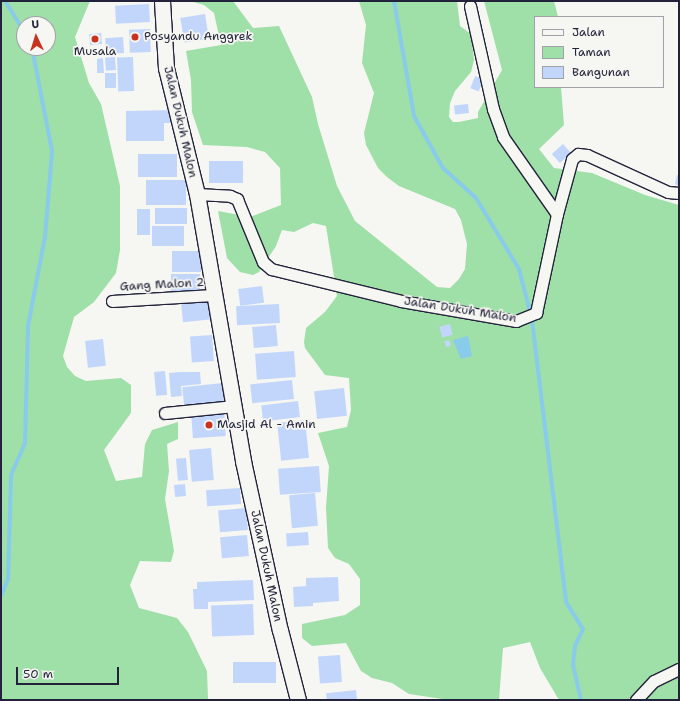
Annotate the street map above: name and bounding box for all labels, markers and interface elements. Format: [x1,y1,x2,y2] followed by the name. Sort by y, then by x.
[16,16,56,56] north arrow
[534,16,664,88] legend
[31,17,39,32] text: U
[572,24,605,40] text: Jalan
[144,30,252,44] place label: Posyandu Anggrek
[129,31,141,43] marker: Posyandu Anggrek
[90,34,100,44] marker: Musala
[572,44,611,60] text: Taman
[74,45,116,59] place label: Musala
[572,64,630,80] text: Bangunan
[160,65,200,179] street label: Jalan Dukuh Malon
[119,276,205,294] street label: Gang Malon 2
[403,294,517,326] street label: Jalan Dukuh Malon
[217,418,316,432] place label: Masjid Al - Amin
[204,420,214,430] marker: Masjid Al - Amin
[247,509,285,623] street label: Jalan Dukuh Malon
[18,659,121,685] scale bar
[23,666,53,682] text: 50 m

